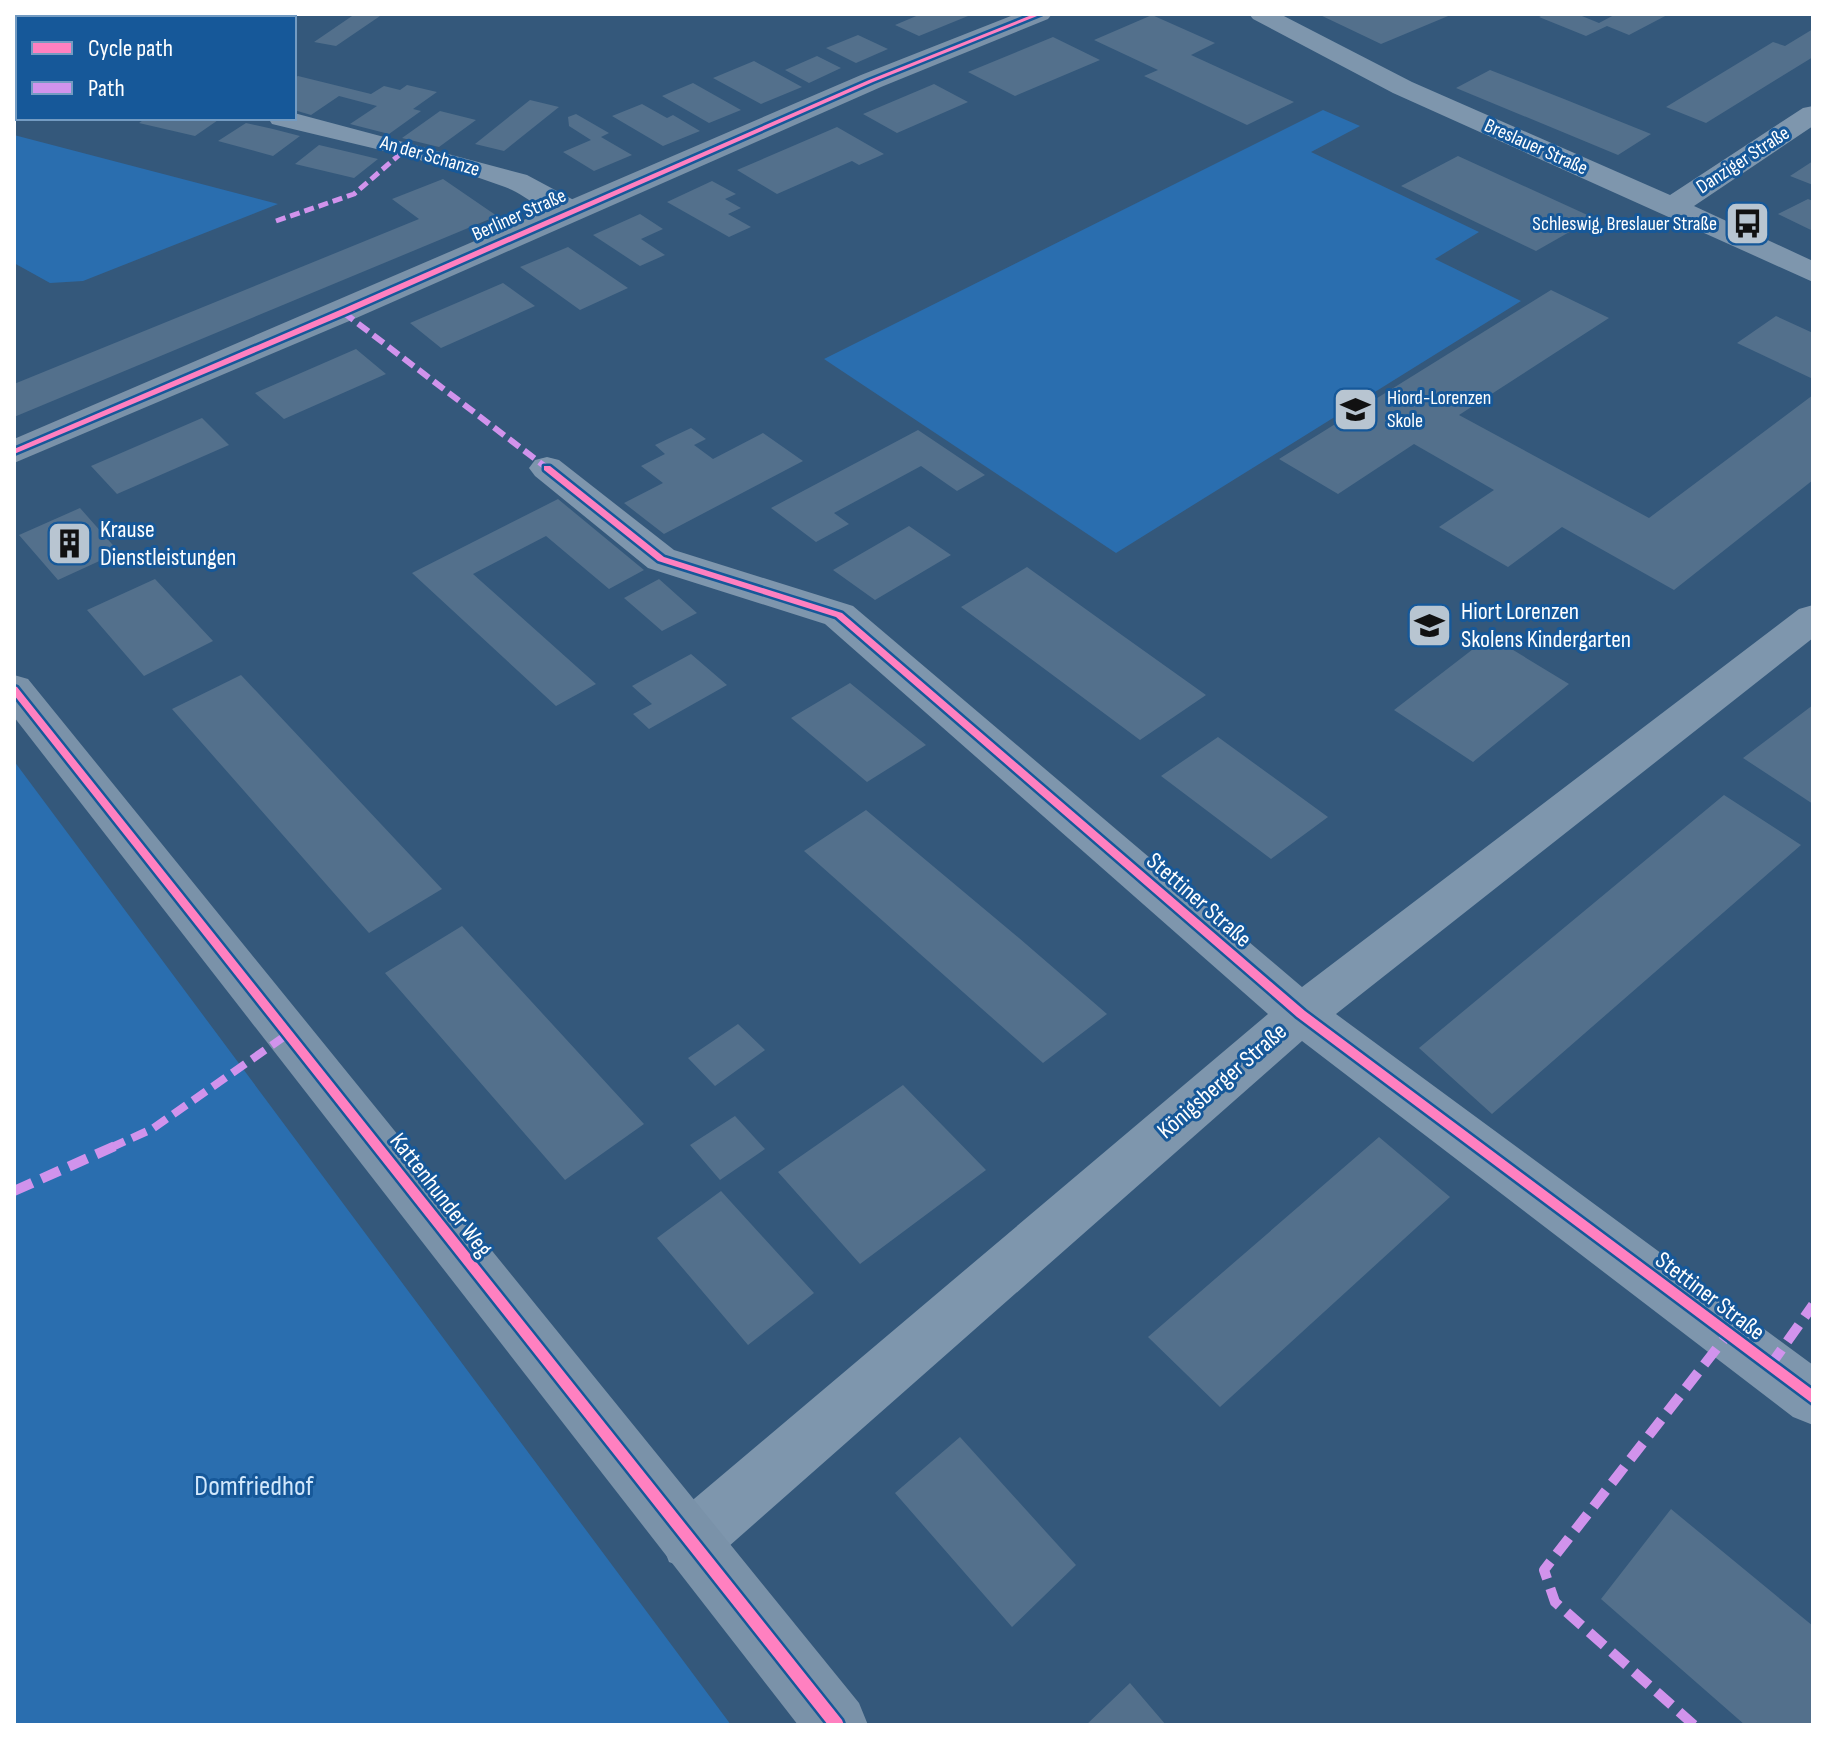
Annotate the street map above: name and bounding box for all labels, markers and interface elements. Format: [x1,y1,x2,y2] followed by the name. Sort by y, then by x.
[16,16,296,120] legend
[88,34,173,63] text: Cycle path
[88,74,125,103] text: Path
[1481,114,1591,180] street label: Breslauer Straße
[1692,121,1794,199] street label: Danziger Straße
[377,130,482,182] street label: An der Schanze
[468,184,570,246] street label: Berliner Straße
[1724,200,1772,248] bus stop icon: Schleswig, Breslauer Straße
[1532,212,1717,236] place label: Schleswig, Breslauer Straße
[1332,385,1380,433] school or university icon: Hiord-Lorenzen Skole
[1387,386,1491,433] place label: Hiord-Lorenzen Skole
[100,515,236,572] place label: Krause Dienstleistungen
[45,519,93,567] building icon: Krause Dienstleistungen
[1461,597,1631,654] place label: Hiort Lorenzen Skolens Kindergarten
[1406,601,1454,649] school or university icon: Hiort Lorenzen Skolens Kindergarten
[1141,846,1257,954] street label: Stettiner Straße
[1151,1017,1293,1145] street label: Königsberger Straße
[383,1127,499,1263] street label: Kattenhunder Weg
[1649,1245,1771,1347] street label: Stettiner Straße
[194,1470,315,1503] park label: Domfriedhof

